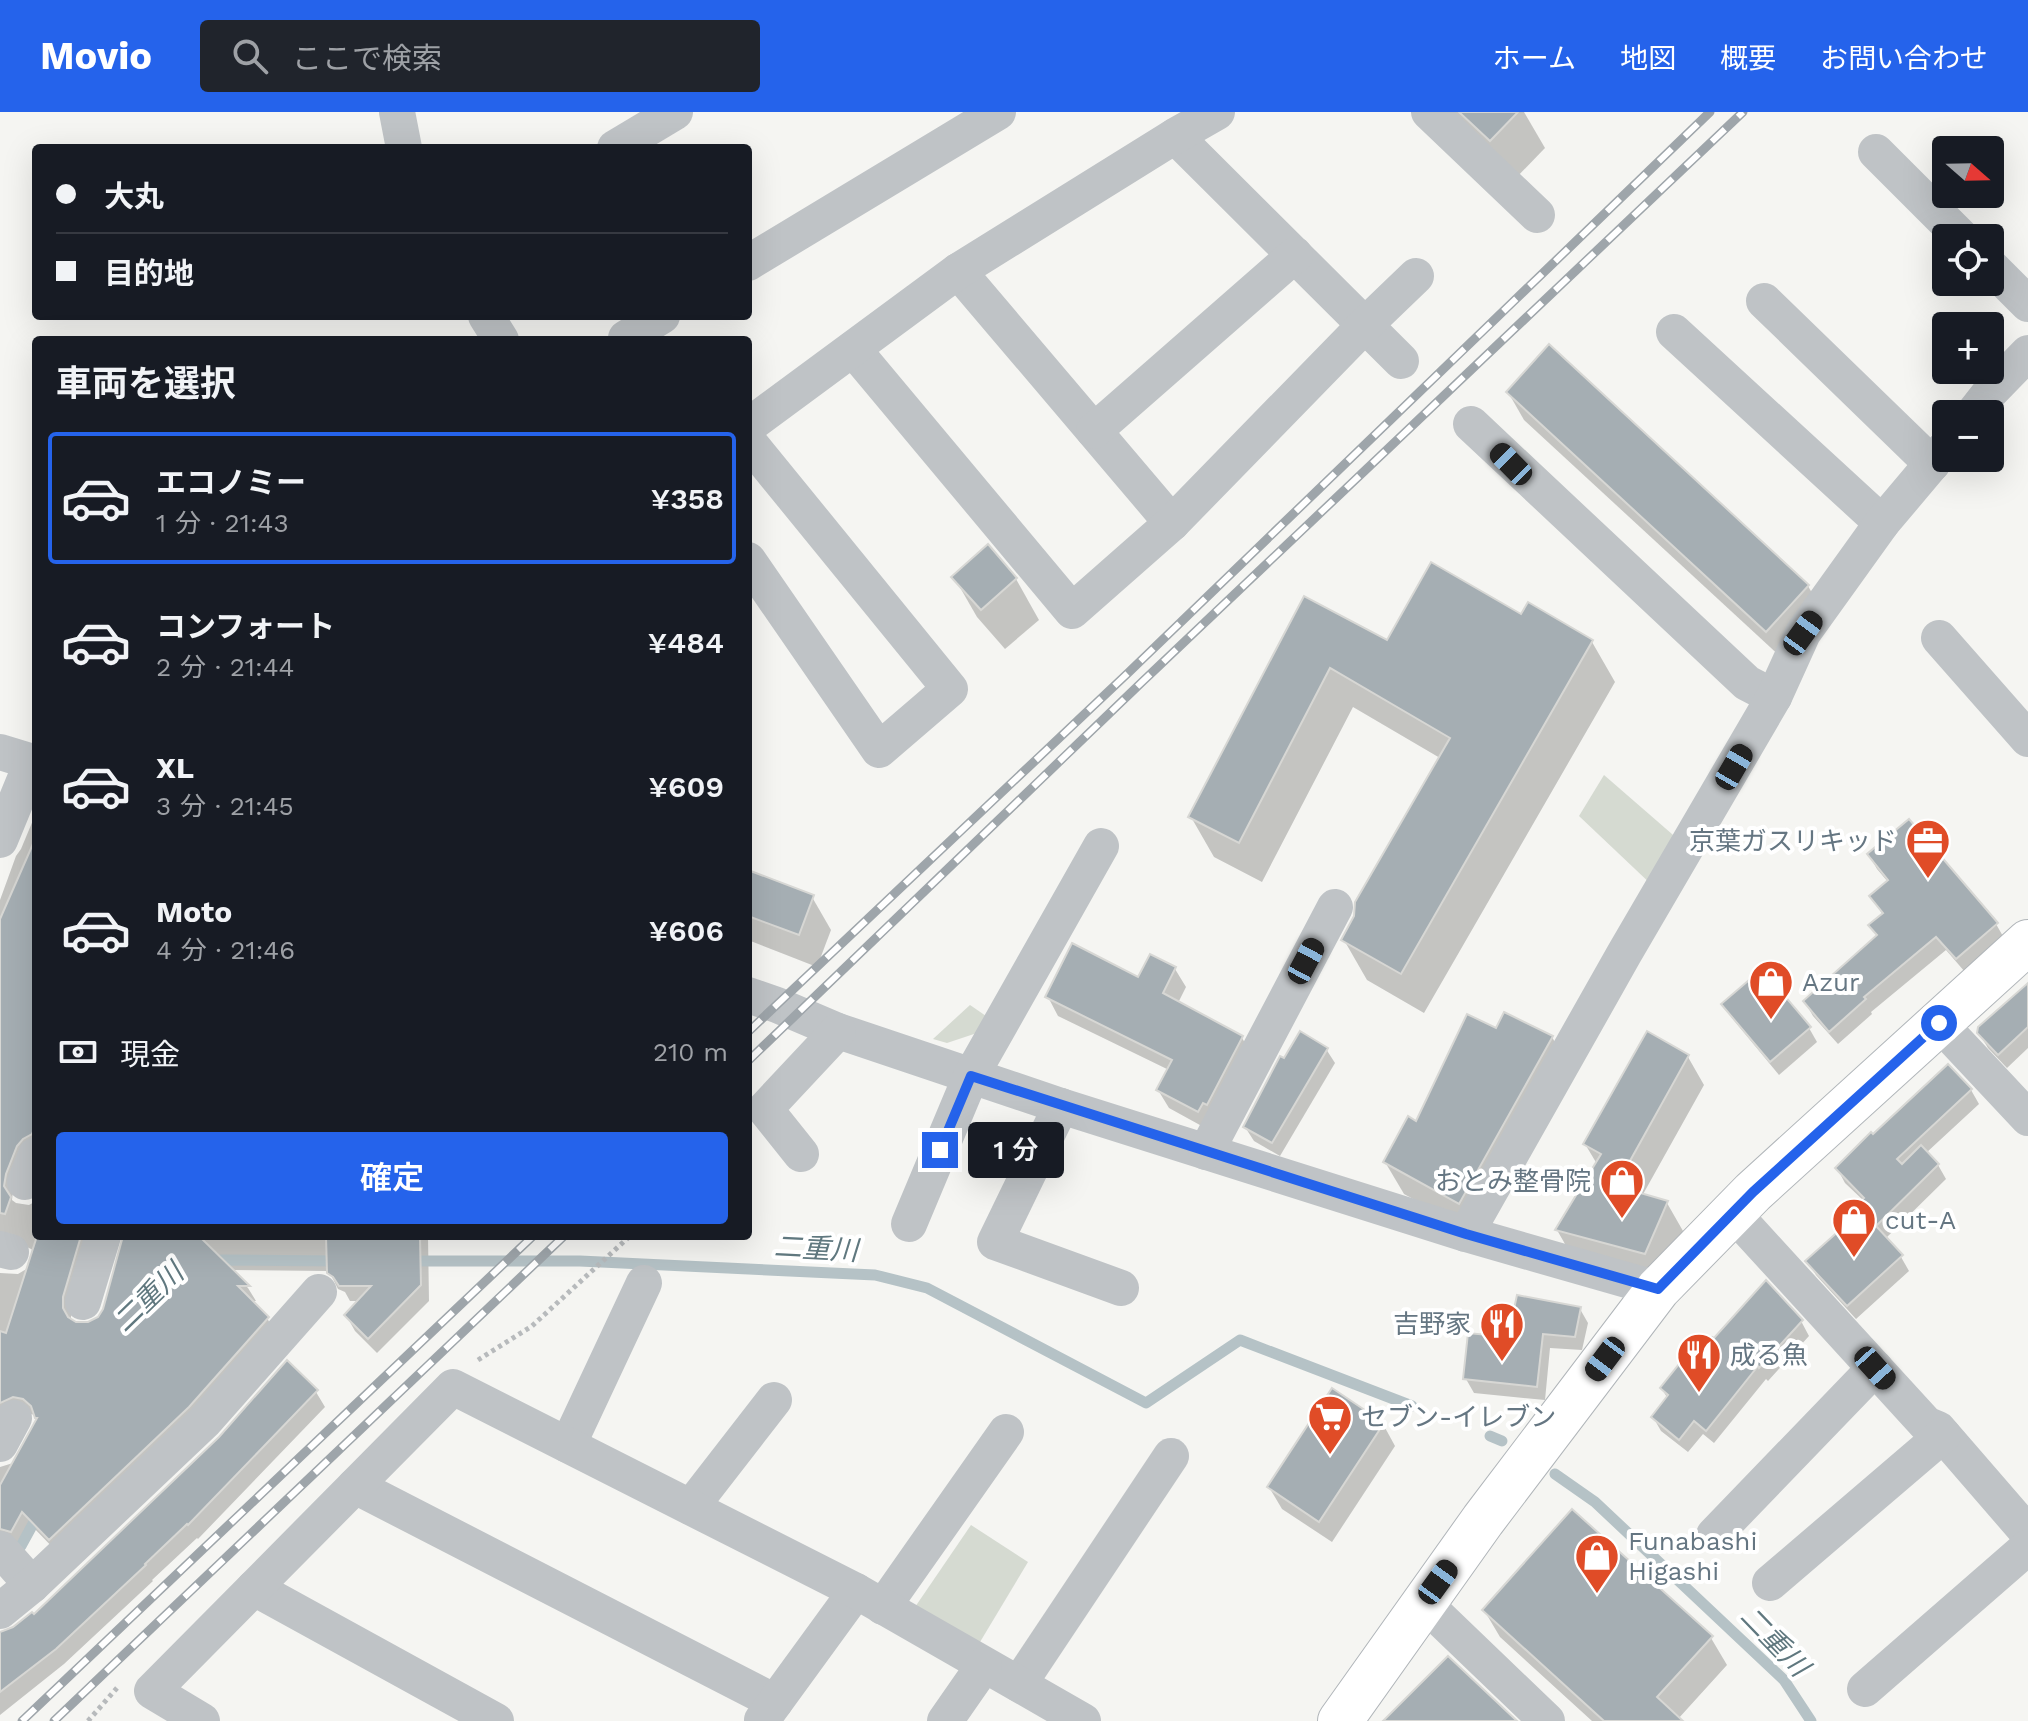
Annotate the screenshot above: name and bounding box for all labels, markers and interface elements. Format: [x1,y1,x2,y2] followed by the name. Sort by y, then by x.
[200,20,760,92] search box
[40,34,152,78] text: Movio
[228,34,272,78] icon: search
[292,41,442,76] text: ここで検索
[1493,42,1576,75] text: ホーム
[1620,42,1676,75] text: 地図
[1720,42,1776,75] text: 概要
[1820,42,1988,75] text: お問い合わせ
[1932,136,2004,208] north arrow
[1932,136,2004,472] map controls
[104,179,164,214] text: 大丸
[1932,224,2004,296] button: locate
[104,256,194,291] text: 目的地
[1932,312,2004,384] button: +
[56,363,236,405] text: 車両を選択
[1932,400,2004,472] button: −
[1486,439,1536,489] car
[60,462,132,534] icon: car
[156,465,306,500] text: エコノミー
[651,481,724,516] text: ¥358
[156,508,289,538] text: 1 分 · 21:43
[60,606,132,678] icon: car
[1779,607,1827,659] car
[156,609,335,644] text: コンフォート
[648,625,724,660] text: ¥484
[156,652,294,682] text: 2 分 · 21:44
[1712,740,1756,794] car
[60,750,132,822] icon: car
[156,750,194,785] text: XL
[649,769,724,804] text: ¥609
[156,791,294,821] text: 3 分 · 21:45
[1904,817,1952,880] office icon: 京葉ガスリキッド
[1689,826,1897,856] place label: 京葉ガスリキッド
[60,894,132,966] icon: car
[156,894,232,929] text: Moto
[649,913,724,948] text: ¥606
[1284,934,1328,988] car
[156,935,295,965] text: 4 分 · 21:46
[1747,958,1795,1021] shop icon: Azur
[1802,967,1860,997] place label: Azur
[1921,1005,1957,1041] route start
[56,1030,100,1074] icon: cash
[120,1037,180,1072] text: 現金
[653,1037,728,1067] text: 210 m
[968,1122,1064,1178] callout: 1 分
[56,1132,728,1224] button: 確定
[922,1132,958,1168] route end
[994,1135,1038,1165] text: 1 分
[1598,1157,1646,1220] shop icon: おとみ整骨院
[1435,1166,1591,1196] place label: おとみ整骨院
[1830,1196,1878,1259] shop icon: cut-A
[1885,1205,1956,1235] place label: cut-A
[773,1230,862,1267] water label: 二重川
[107,1254,192,1338] water label: 二重川
[1478,1300,1526,1363] restaurant icon: 吉野家
[1393,1309,1471,1339] place label: 吉野家
[1675,1331,1723,1394] restaurant icon: 成る魚
[1581,1333,1629,1385] car
[1730,1340,1808,1370] place label: 成る魚
[1850,1342,1900,1394] car
[1306,1393,1354,1456] supermarket icon: セブン-イレブン
[1361,1402,1556,1432] place label: セブン-イレブン
[1628,1526,1757,1586] place label: Funabashi Higashi
[1573,1532,1621,1595] shop icon: Funabashi Higashi
[1414,1556,1462,1608] car
[1734,1600,1818,1685] water label: 二重川

